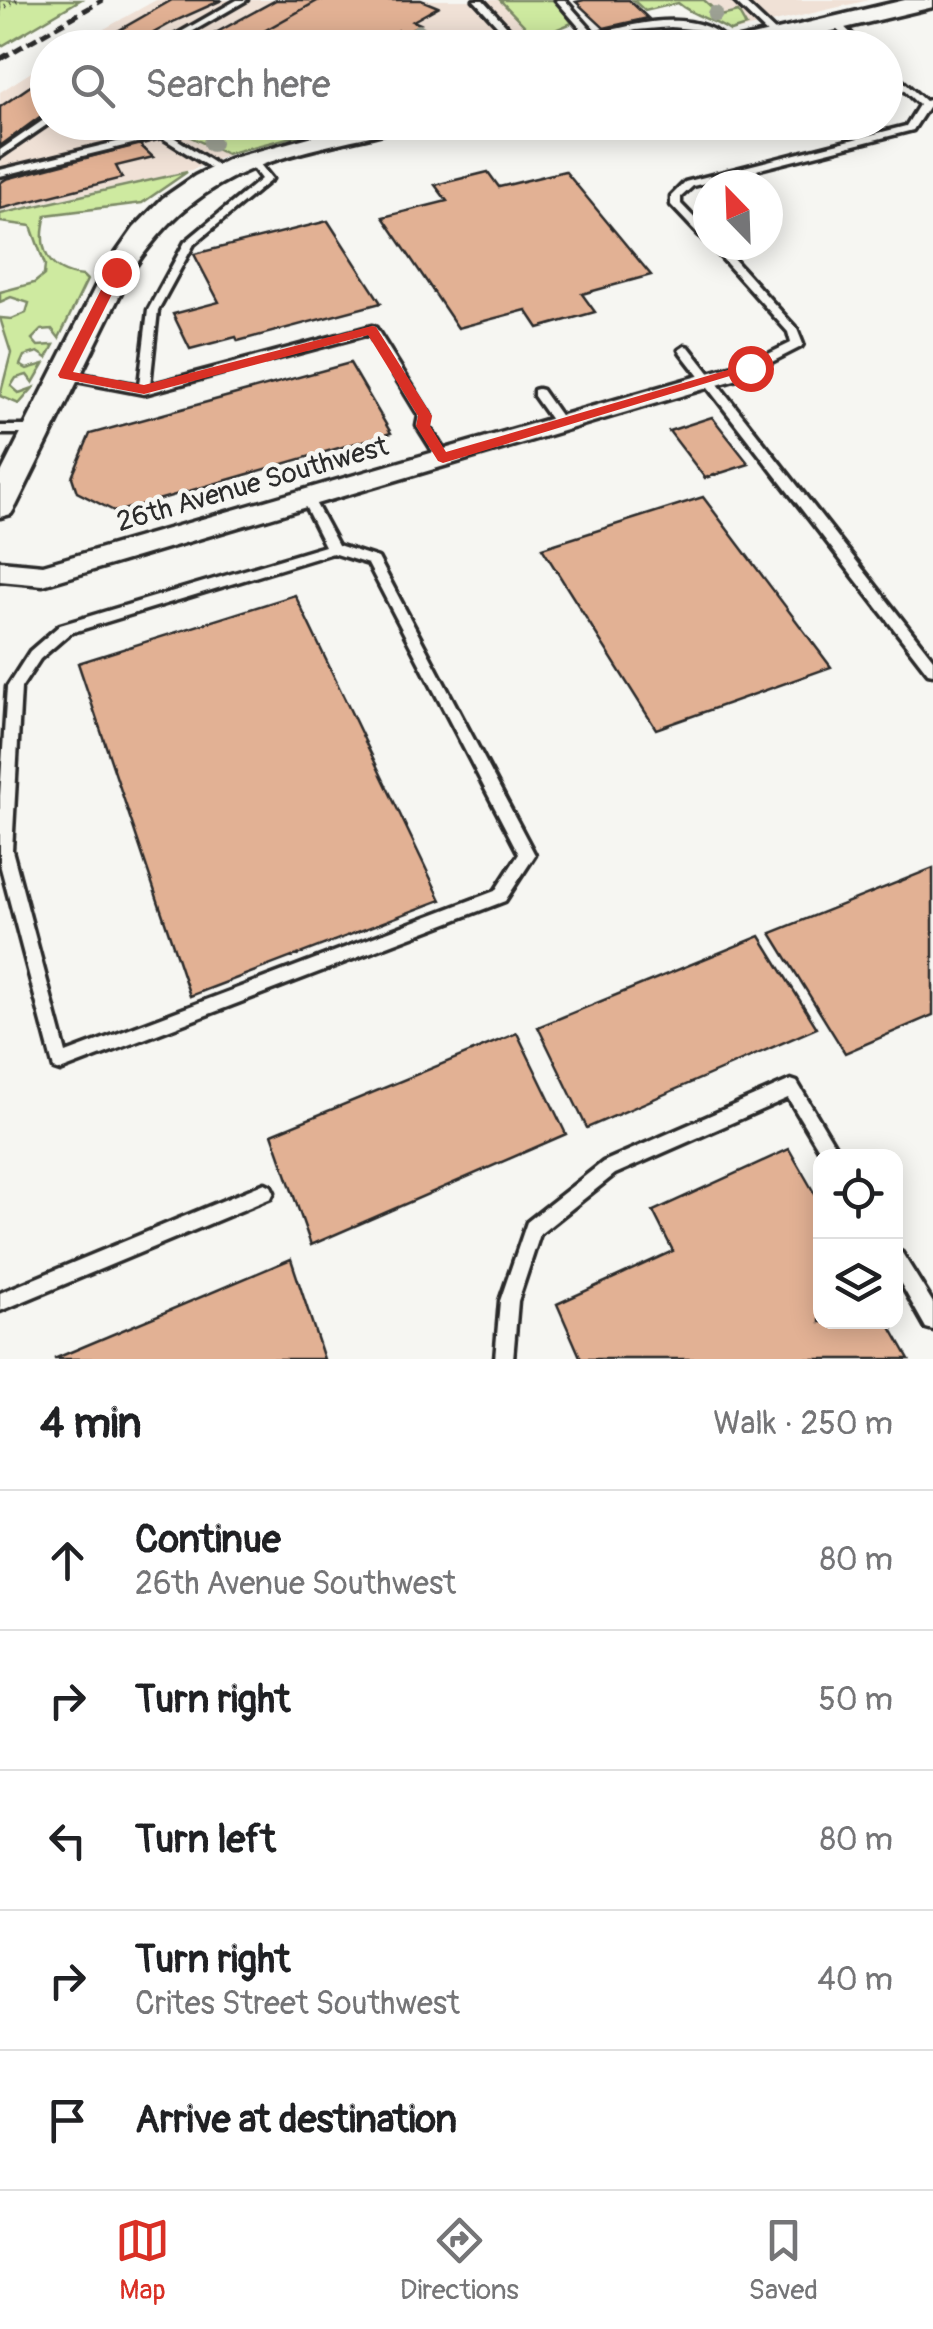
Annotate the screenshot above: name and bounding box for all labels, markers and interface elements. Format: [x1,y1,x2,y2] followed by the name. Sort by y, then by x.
[30,30,903,140] search box
[65,58,120,113] icon: search
[145,61,331,109] text: Search here
[693,170,783,260] north arrow
[94,250,140,296] route end
[728,346,774,392] route start
[113,429,393,540] street label: 26th Avenue Southwest
[813,1149,903,1329] map controls
[813,1149,903,1239] button: locate
[813,1239,903,1329] button: layers
[40,1398,142,1450] text: 4 min
[713,1404,893,1444] text: Walk · 250 m
[135,1516,281,1564] text: Continue
[40,1533,95,1588] icon: ahead
[820,1540,893,1580] text: 80 m
[135,1564,456,1604] text: 26th Avenue Southwest
[40,1673,95,1728] icon: right
[135,1676,290,1724] text: Turn right
[818,1680,893,1720] text: 50 m
[40,1813,95,1868] icon: left
[135,1816,276,1864] text: Turn left
[820,1820,893,1860] text: 80 m
[135,1936,290,1984] text: Turn right
[40,1953,95,2008] icon: right
[817,1960,893,2000] text: 40 m
[135,1984,460,2024] text: Crites Street Southwest
[40,2093,95,2148] icon: arrive
[135,2096,457,2144] text: Arrive at destination
[115,2213,170,2308] tab: Map
[400,2213,519,2308] tab: Directions
[749,2213,818,2308] tab: Saved

